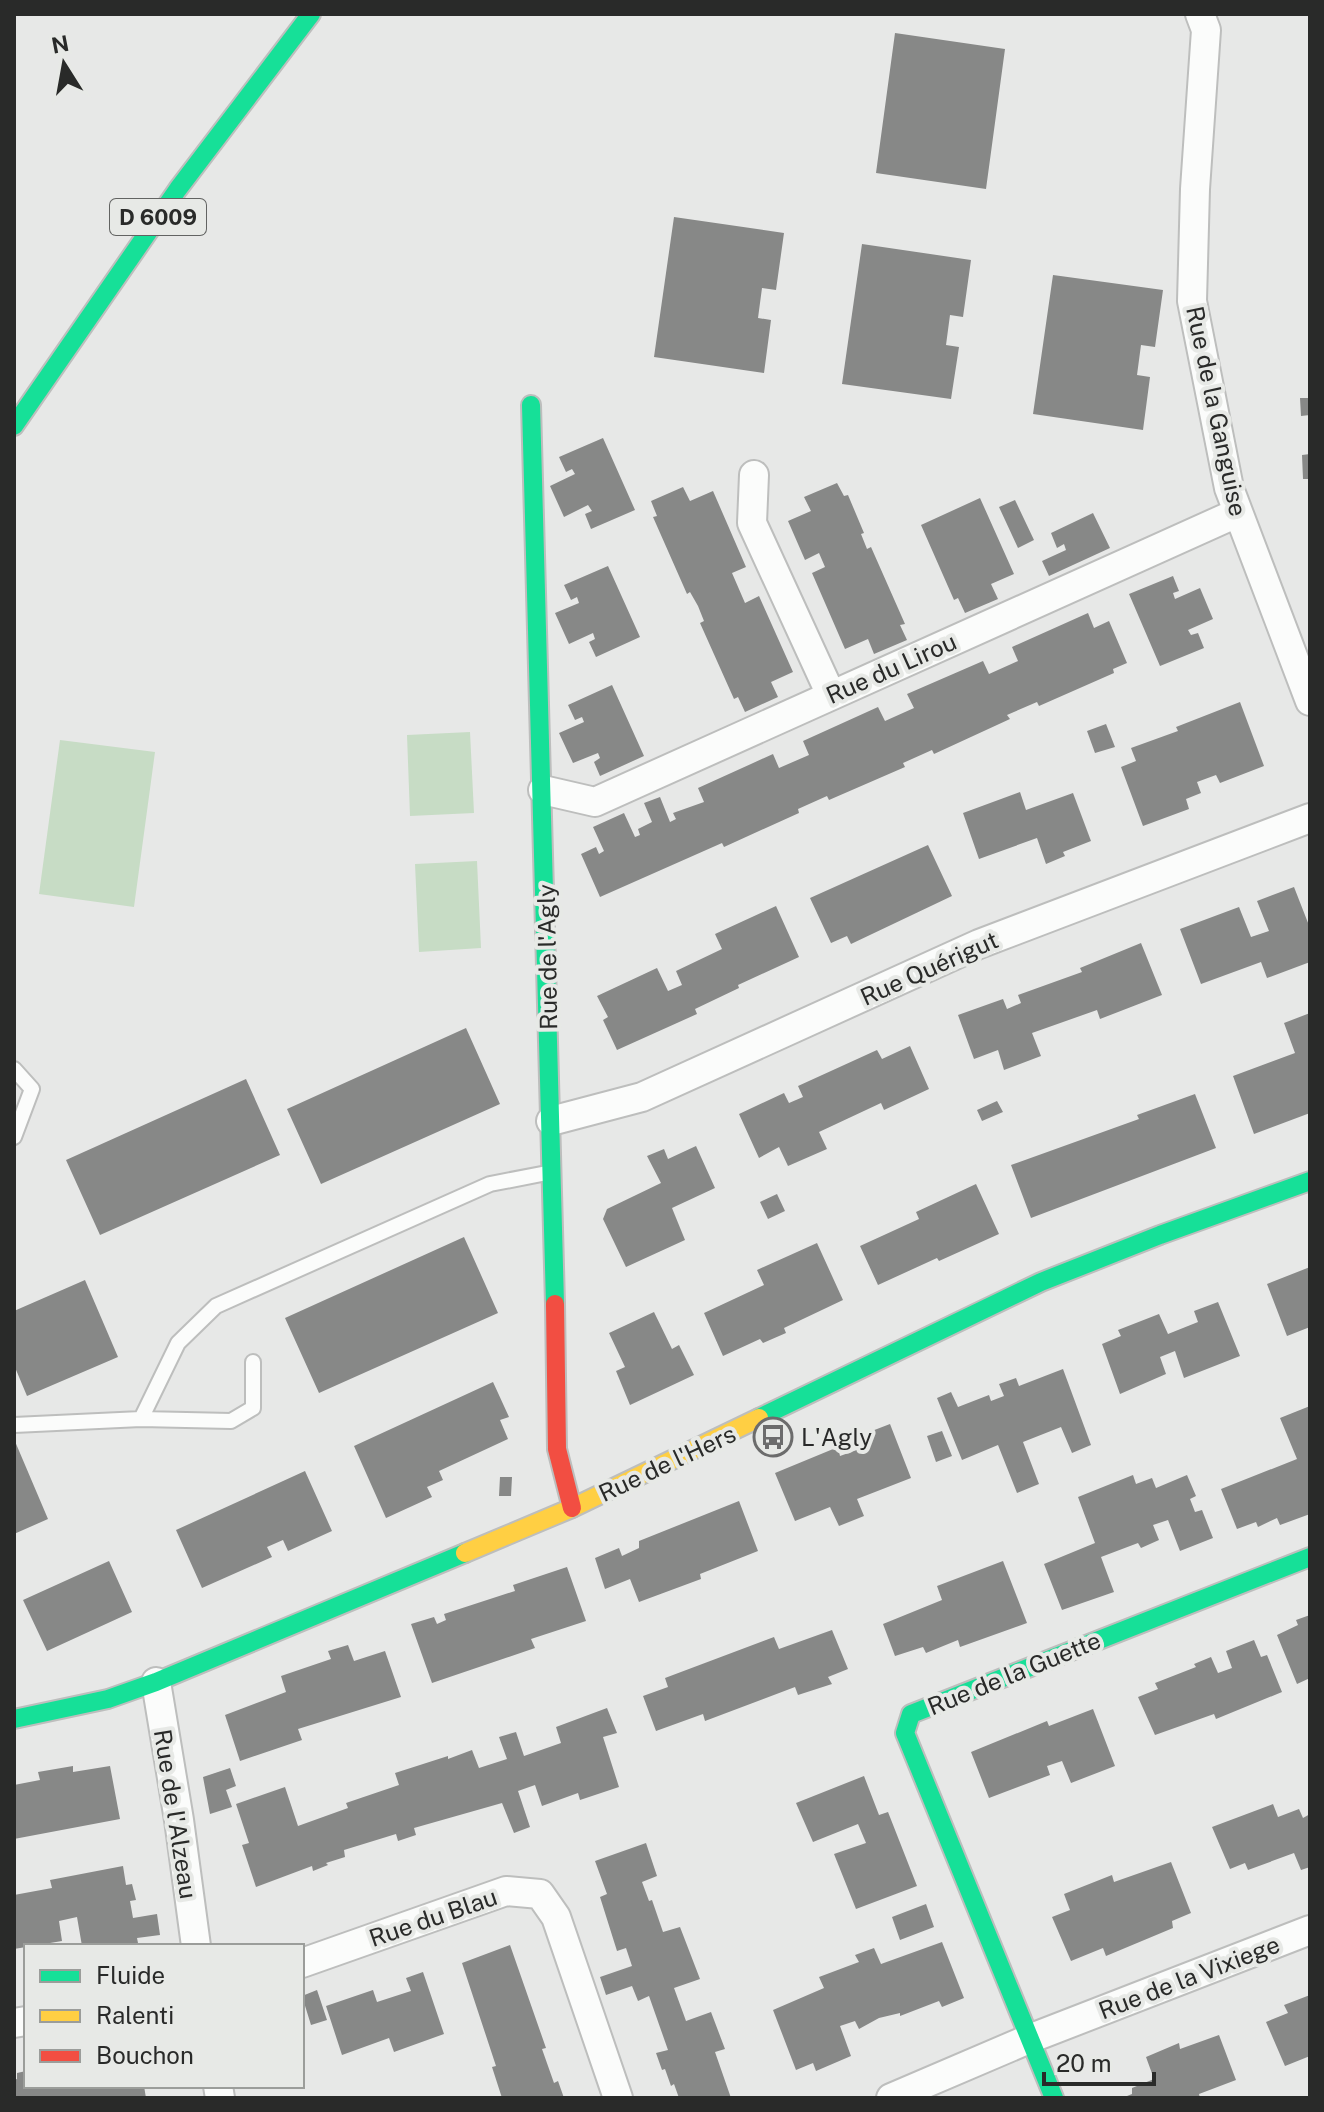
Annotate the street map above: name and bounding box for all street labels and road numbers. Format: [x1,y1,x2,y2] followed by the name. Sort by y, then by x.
[110,199,206,235] road number: D 6009
[1181,304,1253,518] street label: Rue de la Ganguise
[822,627,960,709] street label: Rue du Lirou
[532,884,562,1030] street label: Rue de l'Agly
[856,925,1002,1011] street label: Rue Quérigut
[594,1419,740,1507] street label: Rue de l'Hers
[923,1626,1105,1720] street label: Rue de la Guette
[149,1727,203,1901] street label: Rue de l'Alzeau
[365,1882,501,1952] street label: Rue du Blau
[1095,1930,1283,2024] street label: Rue de la Vixiege

